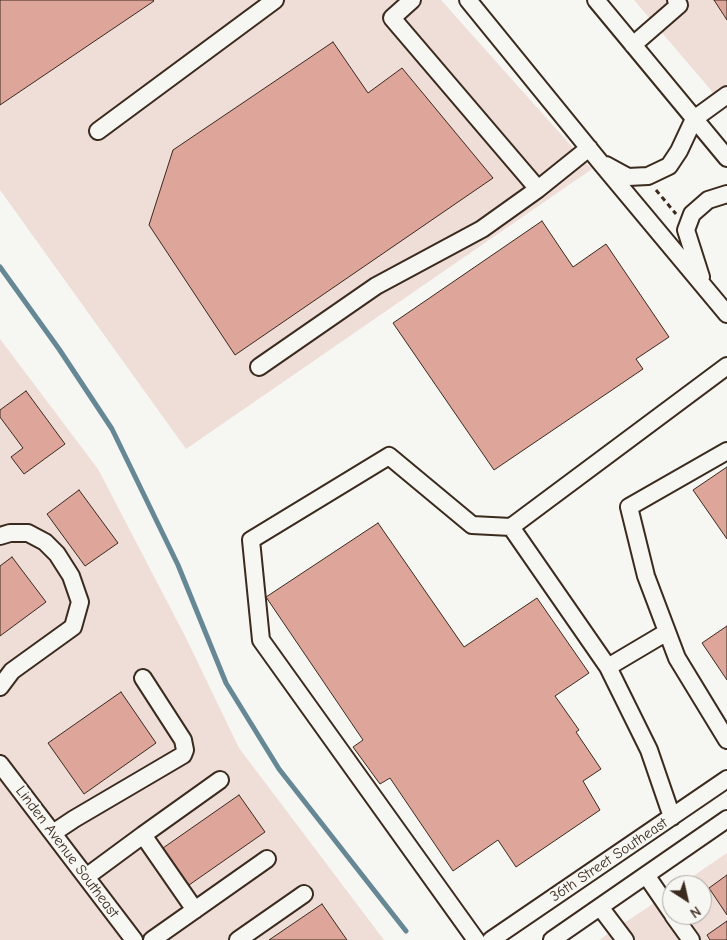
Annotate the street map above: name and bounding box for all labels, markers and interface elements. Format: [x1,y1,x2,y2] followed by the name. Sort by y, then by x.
[11,782,123,922] street label: Linden Avenue Southeast
[547,814,671,906] street label: 36th Street Southeast
[662,875,712,925] north arrow
[687,902,704,921] text: N

